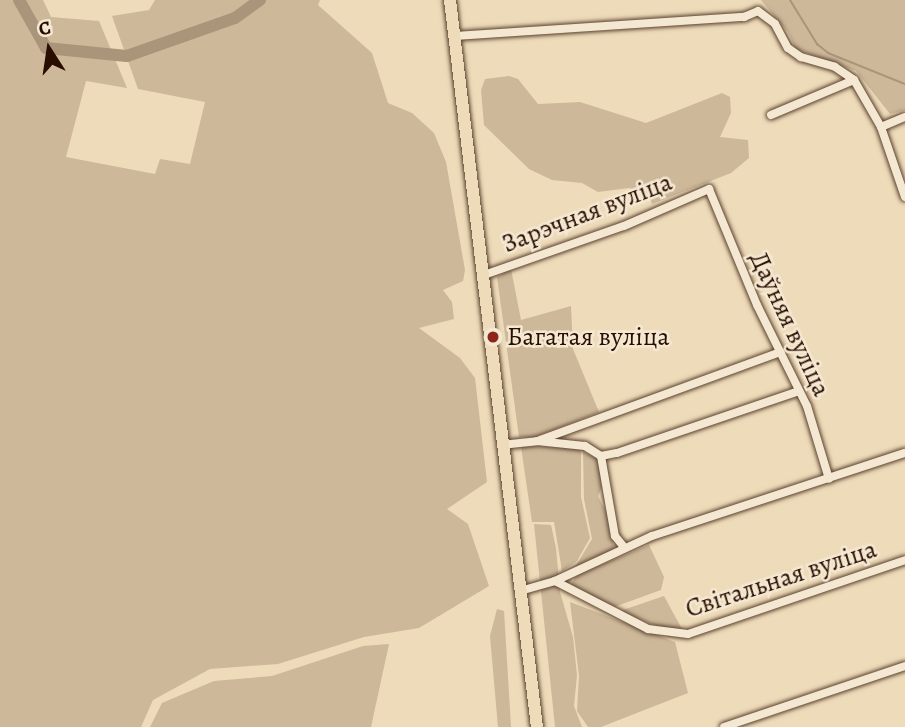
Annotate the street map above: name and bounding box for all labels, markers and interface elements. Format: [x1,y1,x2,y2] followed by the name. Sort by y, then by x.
[14,14,84,84] north arrow
[36,15,53,42] text: С
[498,166,676,260] street label: Зарэчная вуліца
[743,247,837,401] street label: Даўняя вуліца
[507,321,669,353] place label: Багатая вуліца
[485,329,501,345] marker: Багатая вуліца
[682,533,880,625] street label: Світальная вуліца

